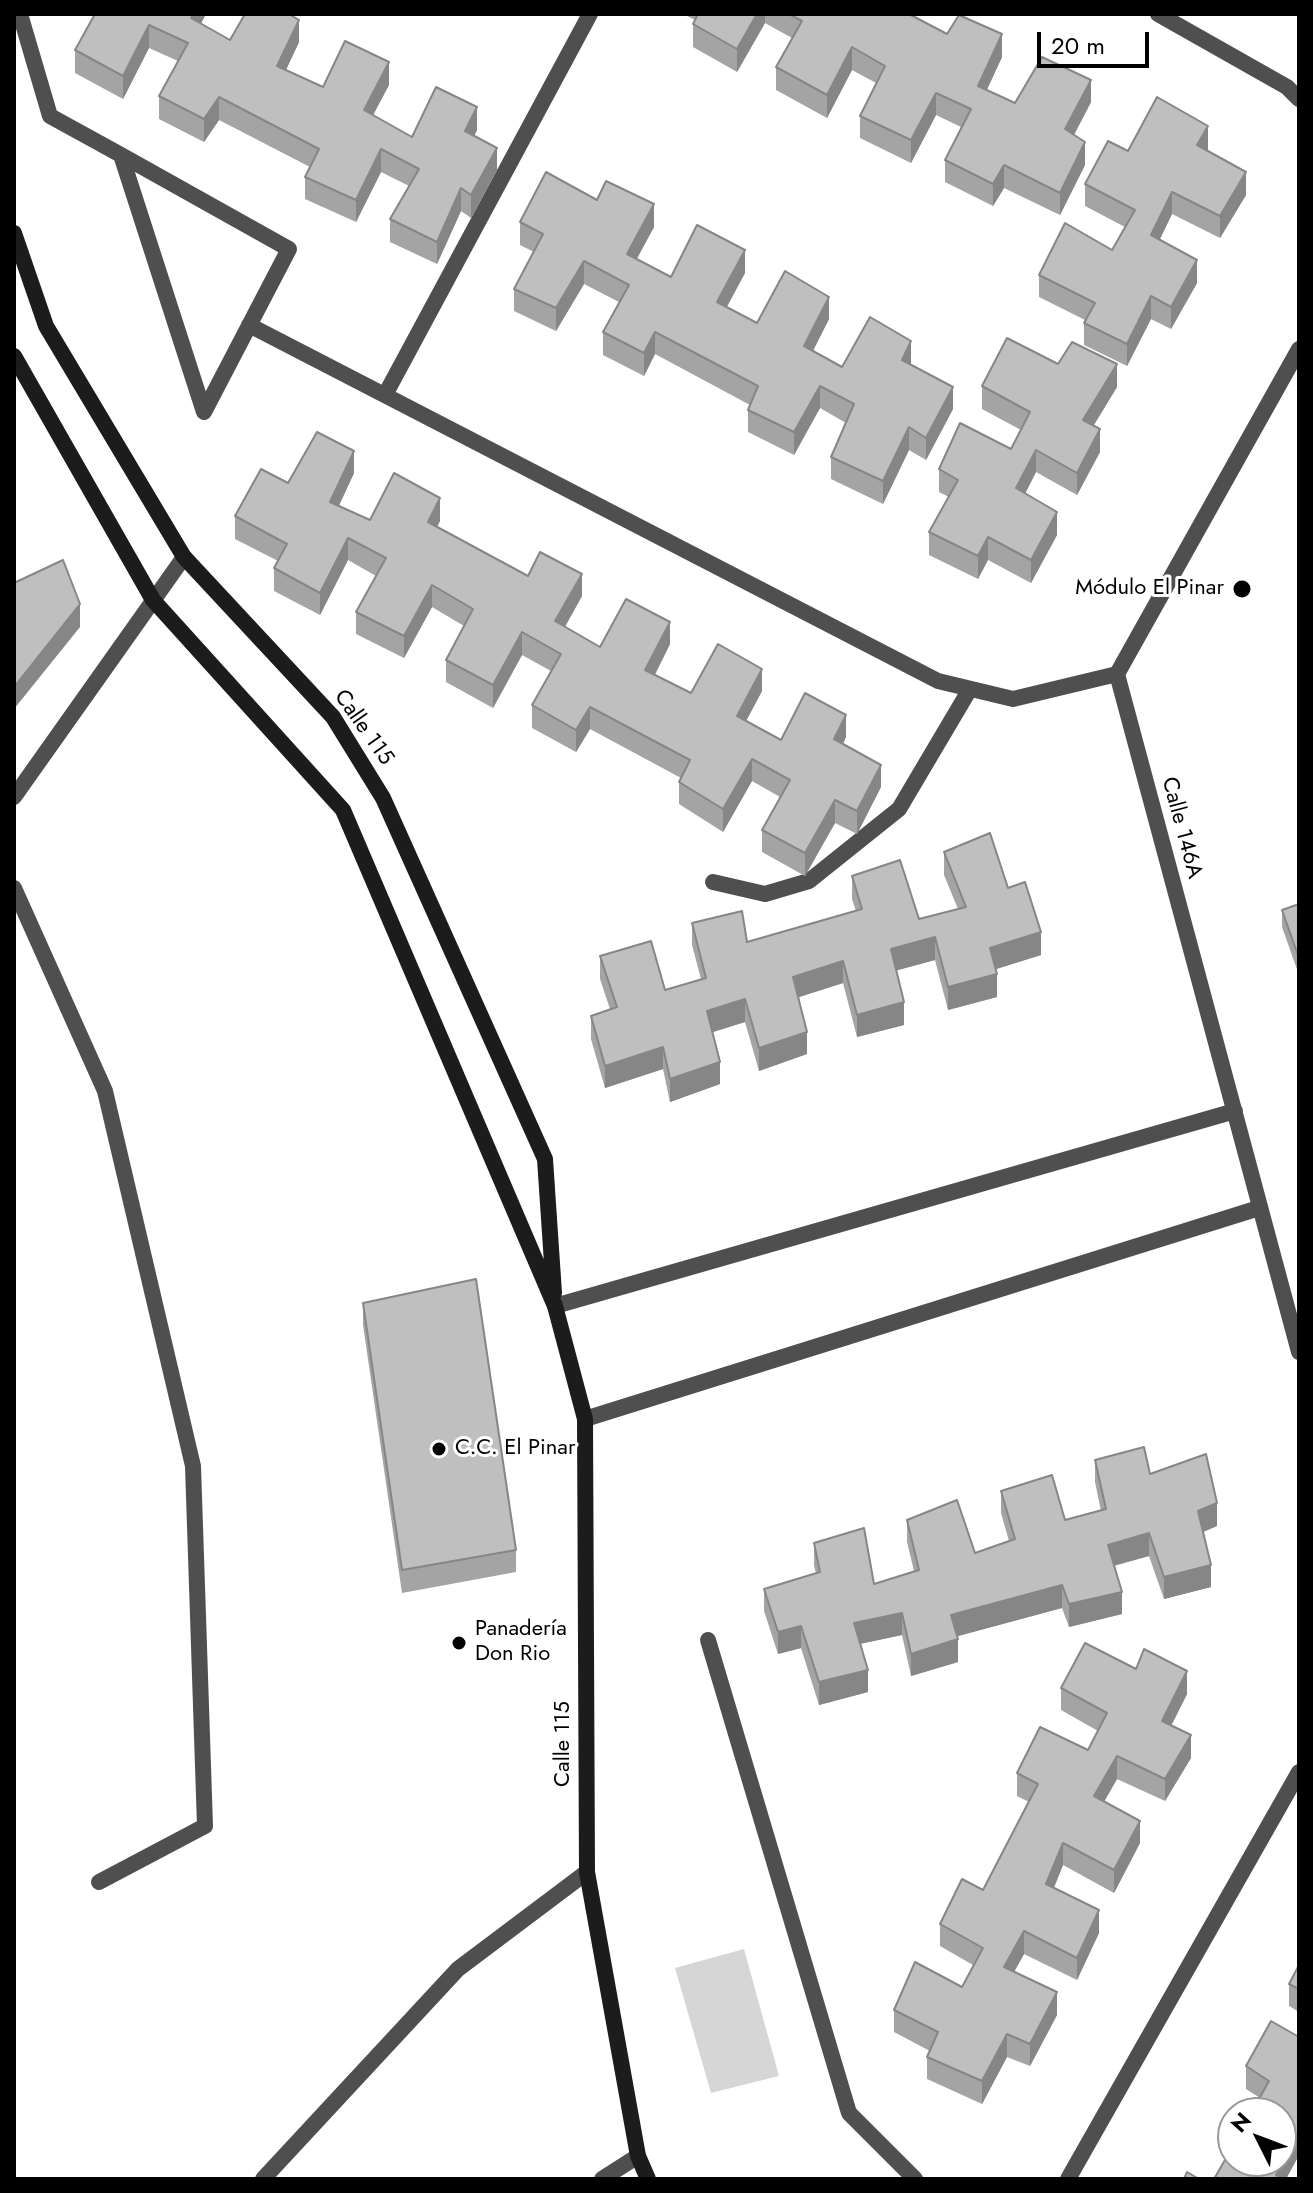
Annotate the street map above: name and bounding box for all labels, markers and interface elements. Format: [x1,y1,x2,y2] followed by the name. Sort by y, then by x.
[1041,16,1153,66] scale bar
[1051,28,1105,63] text: 20 m
[1075,576,1224,602] place label: Módulo El Pinar
[1231,578,1253,600] marker: Módulo El Pinar
[328,685,398,771] street label: Calle 115
[1155,775,1207,881] street label: Calle 146A
[455,1436,575,1462] place label: C.C. El Pinar
[430,1440,448,1458] marker: C.C. El Pinar
[475,1617,567,1668] place label: Panadería Don Rio
[450,1634,468,1652] marker: Panadería Don Rio
[551,1701,577,1787] street label: Calle 115
[1217,2097,1297,2177] north arrow
[1223,2105,1258,2139] text: N

